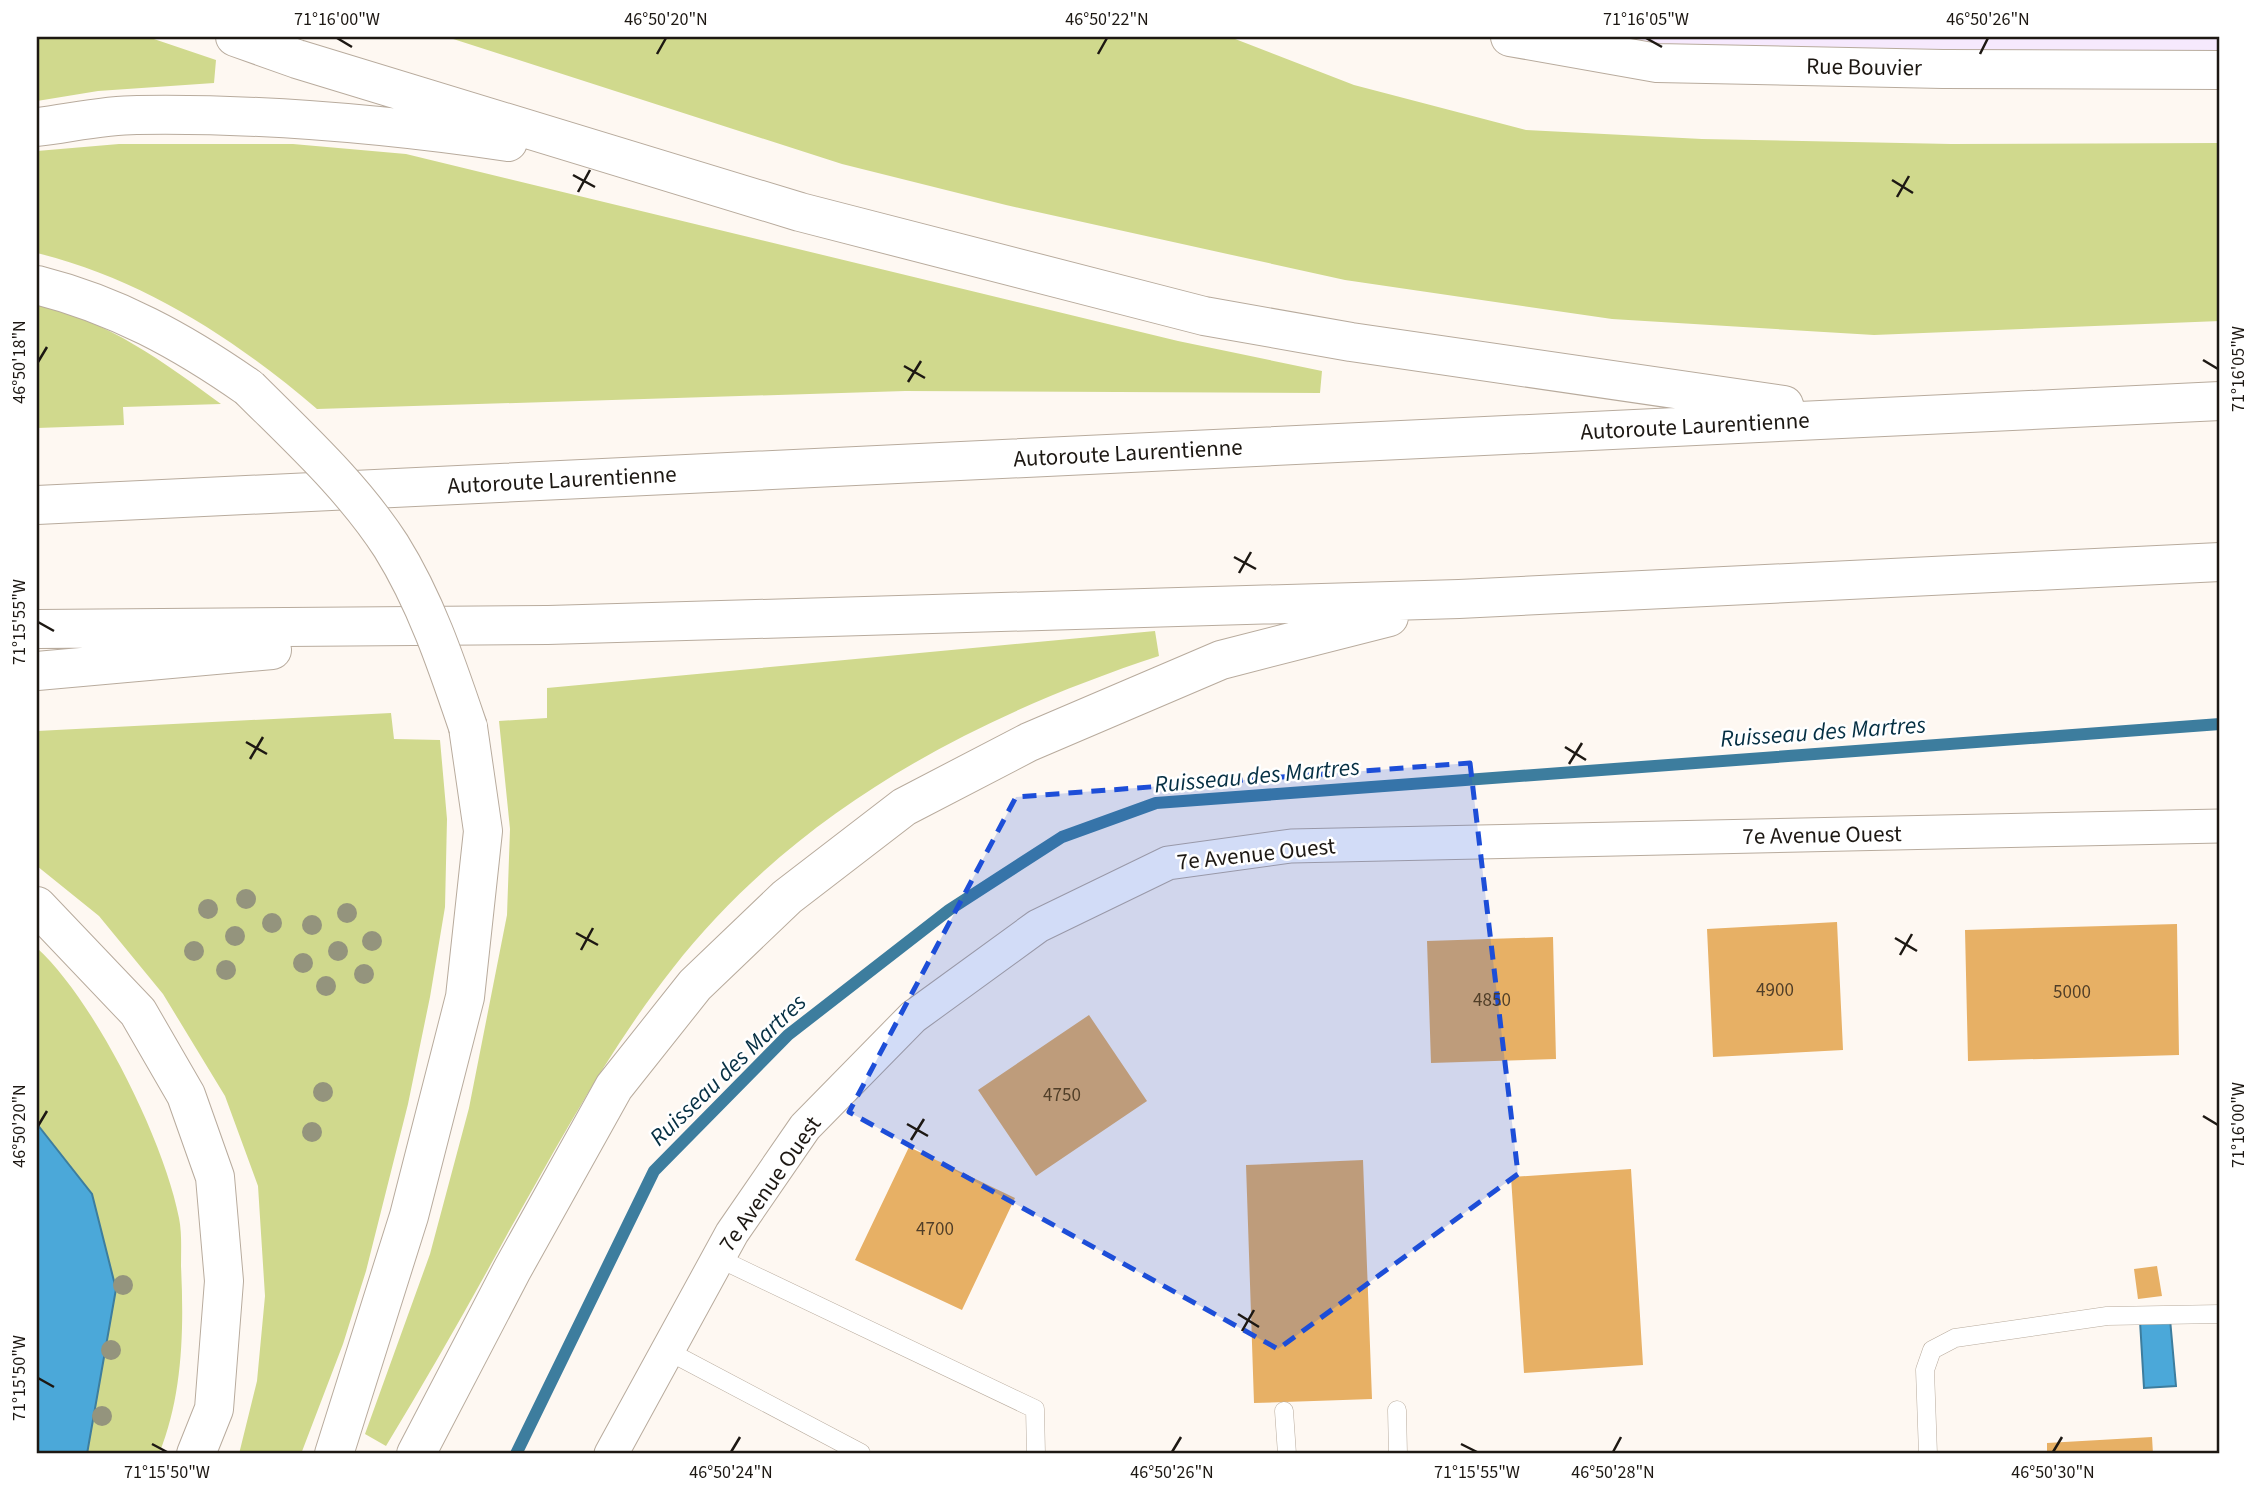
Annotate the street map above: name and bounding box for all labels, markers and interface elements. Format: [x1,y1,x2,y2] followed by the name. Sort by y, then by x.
[294,7,380,32] text: 71°16'00"W
[624,7,708,32] text: 46°50'20"N
[1065,7,1149,32] text: 46°50'22"N
[1603,7,1689,32] text: 71°16'05"W
[1946,7,2030,32] text: 46°50'26"N
[1806,49,1923,85] street label: Rue Bouvier
[7,320,32,404] text: 46°50'18"N
[2226,326,2251,412] text: 71°16'05"W
[1580,404,1810,448] street label: Autoroute Laurentienne
[1013,431,1243,475] street label: Autoroute Laurentienne
[447,458,677,502] street label: Autoroute Laurentienne
[7,579,32,665] text: 71°15'55"W
[1719,707,1927,757] water label: Ruisseau des Martres
[1153,750,1362,802] water label: Ruisseau des Martres
[1742,817,1902,853] street label: 7e Avenue Ouest
[1175,829,1337,879] street label: 7e Avenue Ouest
[1756,977,1794,1004] house number: 4900
[2053,979,2091,1006] house number: 5000
[642,986,815,1154] water label: Ruisseau des Martres
[1473,987,1511,1014] house number: 4850
[1043,1082,1081,1109] house number: 4750
[2226,1082,2251,1168] text: 71°16'00"W
[7,1084,32,1168] text: 46°50'20"N
[711,1109,829,1259] street label: 7e Avenue Ouest
[916,1216,954,1243] house number: 4700
[7,1335,32,1421] text: 71°15'50"W
[124,1460,210,1485] text: 71°15'50"W
[689,1460,773,1485] text: 46°50'24"N
[1130,1460,1214,1485] text: 46°50'26"N
[1434,1460,1520,1485] text: 71°15'55"W
[1571,1460,1655,1485] text: 46°50'28"N
[2011,1460,2095,1485] text: 46°50'30"N

